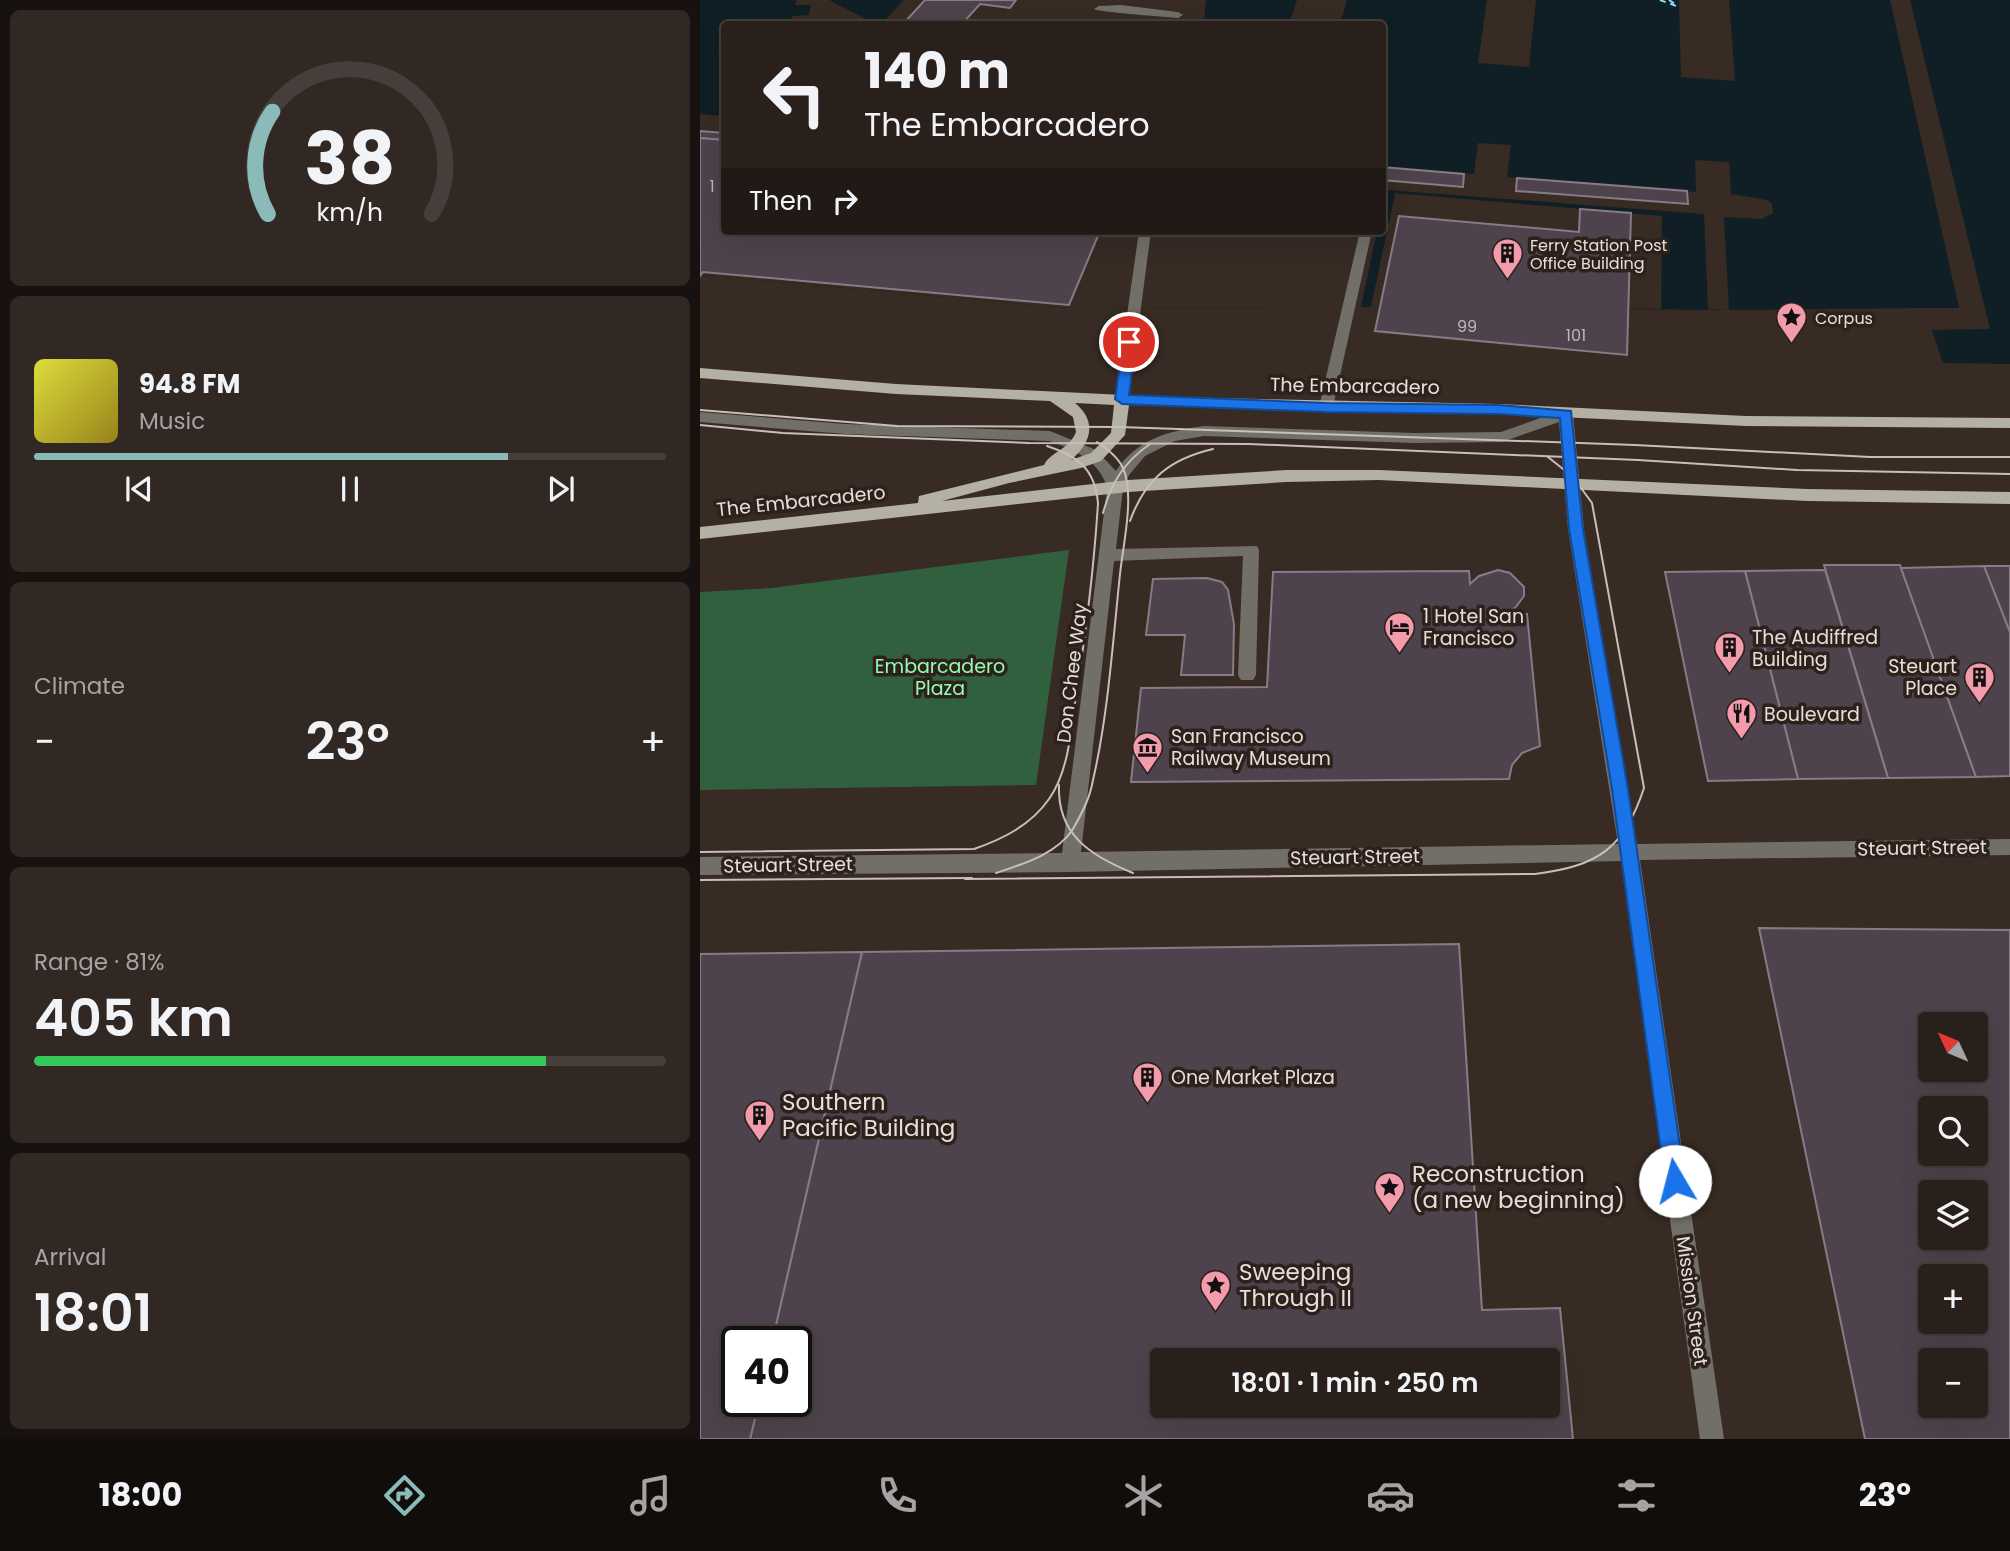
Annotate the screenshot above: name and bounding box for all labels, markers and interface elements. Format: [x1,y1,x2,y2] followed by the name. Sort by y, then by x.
[864,37,1010,105] text: 140 m
[749,49,840,140] icon: left
[864,102,1150,147] text: The Embarcadero
[304,108,396,209] text: 38
[709,175,715,198] house number: 1
[826,182,864,220] icon: right
[749,183,812,219] text: Then
[317,195,383,230] text: km/h
[1530,234,1668,275] place label: Ferry Station Post Office Building
[1490,237,1524,281] building icon: Ferry Station Post Office Building
[1775,301,1809,345] place icon: Corpus
[1815,307,1873,330] place label: Corpus
[1099,312,1159,372] pin
[1457,315,1477,338] house number: 99
[1110,323,1148,361] icon: arrive
[1566,324,1586,347] house number: 101
[139,366,240,402] text: 94.8 FM
[1270,371,1440,401] street label: The Embarcadero
[139,405,205,437] text: Music
[120,470,158,508] icon: previous
[331,470,369,508] icon: pause
[542,470,580,508] icon: next
[715,479,887,523] street label: The Embarcadero
[1050,601,1094,744] street label: Don Chee Way
[1423,603,1524,652] place label: 1 Hotel San Francisco
[1383,610,1417,654] hotel icon: 1 Hotel San Francisco
[1752,624,1878,673] place label: The Audiffred Building
[1712,631,1746,675] building icon: The Audiffred Building
[875,653,1005,702] park label: Embarcadero Plaza
[1888,653,1957,702] place label: Steuart Place
[1963,660,1997,704] building icon: Steuart Place
[34,670,125,702] text: Climate
[1724,697,1758,741] restaurant icon: Boulevard
[1764,701,1860,728] place label: Boulevard
[305,705,390,778] text: 23°
[34,715,55,768] text: −
[640,715,666,768] text: +
[1171,723,1331,772] place label: San Francisco Railway Museum
[1131,730,1165,774] museum icon: San Francisco Railway Museum
[1857,833,1987,863] street label: Steuart Street
[1290,842,1420,872] street label: Steuart Street
[723,850,853,880] street label: Steuart Street
[34,946,165,978] text: Range · 81%
[34,981,233,1054] text: 405 km
[1918,1012,1988,1082] north arrow
[1918,1012,1988,1418] map controls
[1131,1060,1165,1104] building icon: One Market Plaza
[1171,1064,1335,1091] place label: One Market Plaza
[782,1086,955,1144] place label: Southern Pacific Building
[1918,1096,1988,1166] button: search
[742,1098,776,1142] building icon: Southern Pacific Building
[1638,1144,1712,1218] position arrow
[1412,1158,1625,1216] place label: Reconstruction (a new beginning)
[1372,1170,1406,1214] place icon: Reconstruction (a new beginning)
[1918,1180,1988,1250] button: layers
[1670,1234,1714,1368] street label: Mission Street
[34,1241,106,1273] text: Arrival
[1239,1256,1352,1314] place label: Sweeping Through II
[1918,1264,1988,1334] button: +
[1199,1268,1233,1312] place icon: Sweeping Through II
[34,1276,152,1349] text: 18:01
[721,1326,812,1417] speed limit sign: 40
[1918,1348,1988,1418] button: −
[1231,1365,1479,1401] text: 18:01 · 1 min · 250 m
[380,1471,429,1520] icon: directions
[626,1471,675,1520] icon: music
[873,1471,922,1520] icon: phone
[1119,1471,1168,1520] icon: climate
[1366,1471,1415,1520] icon: car
[1612,1471,1661,1520] icon: filters
[99,1472,182,1517] text: 18:00
[1859,1472,1911,1517] text: 23°

